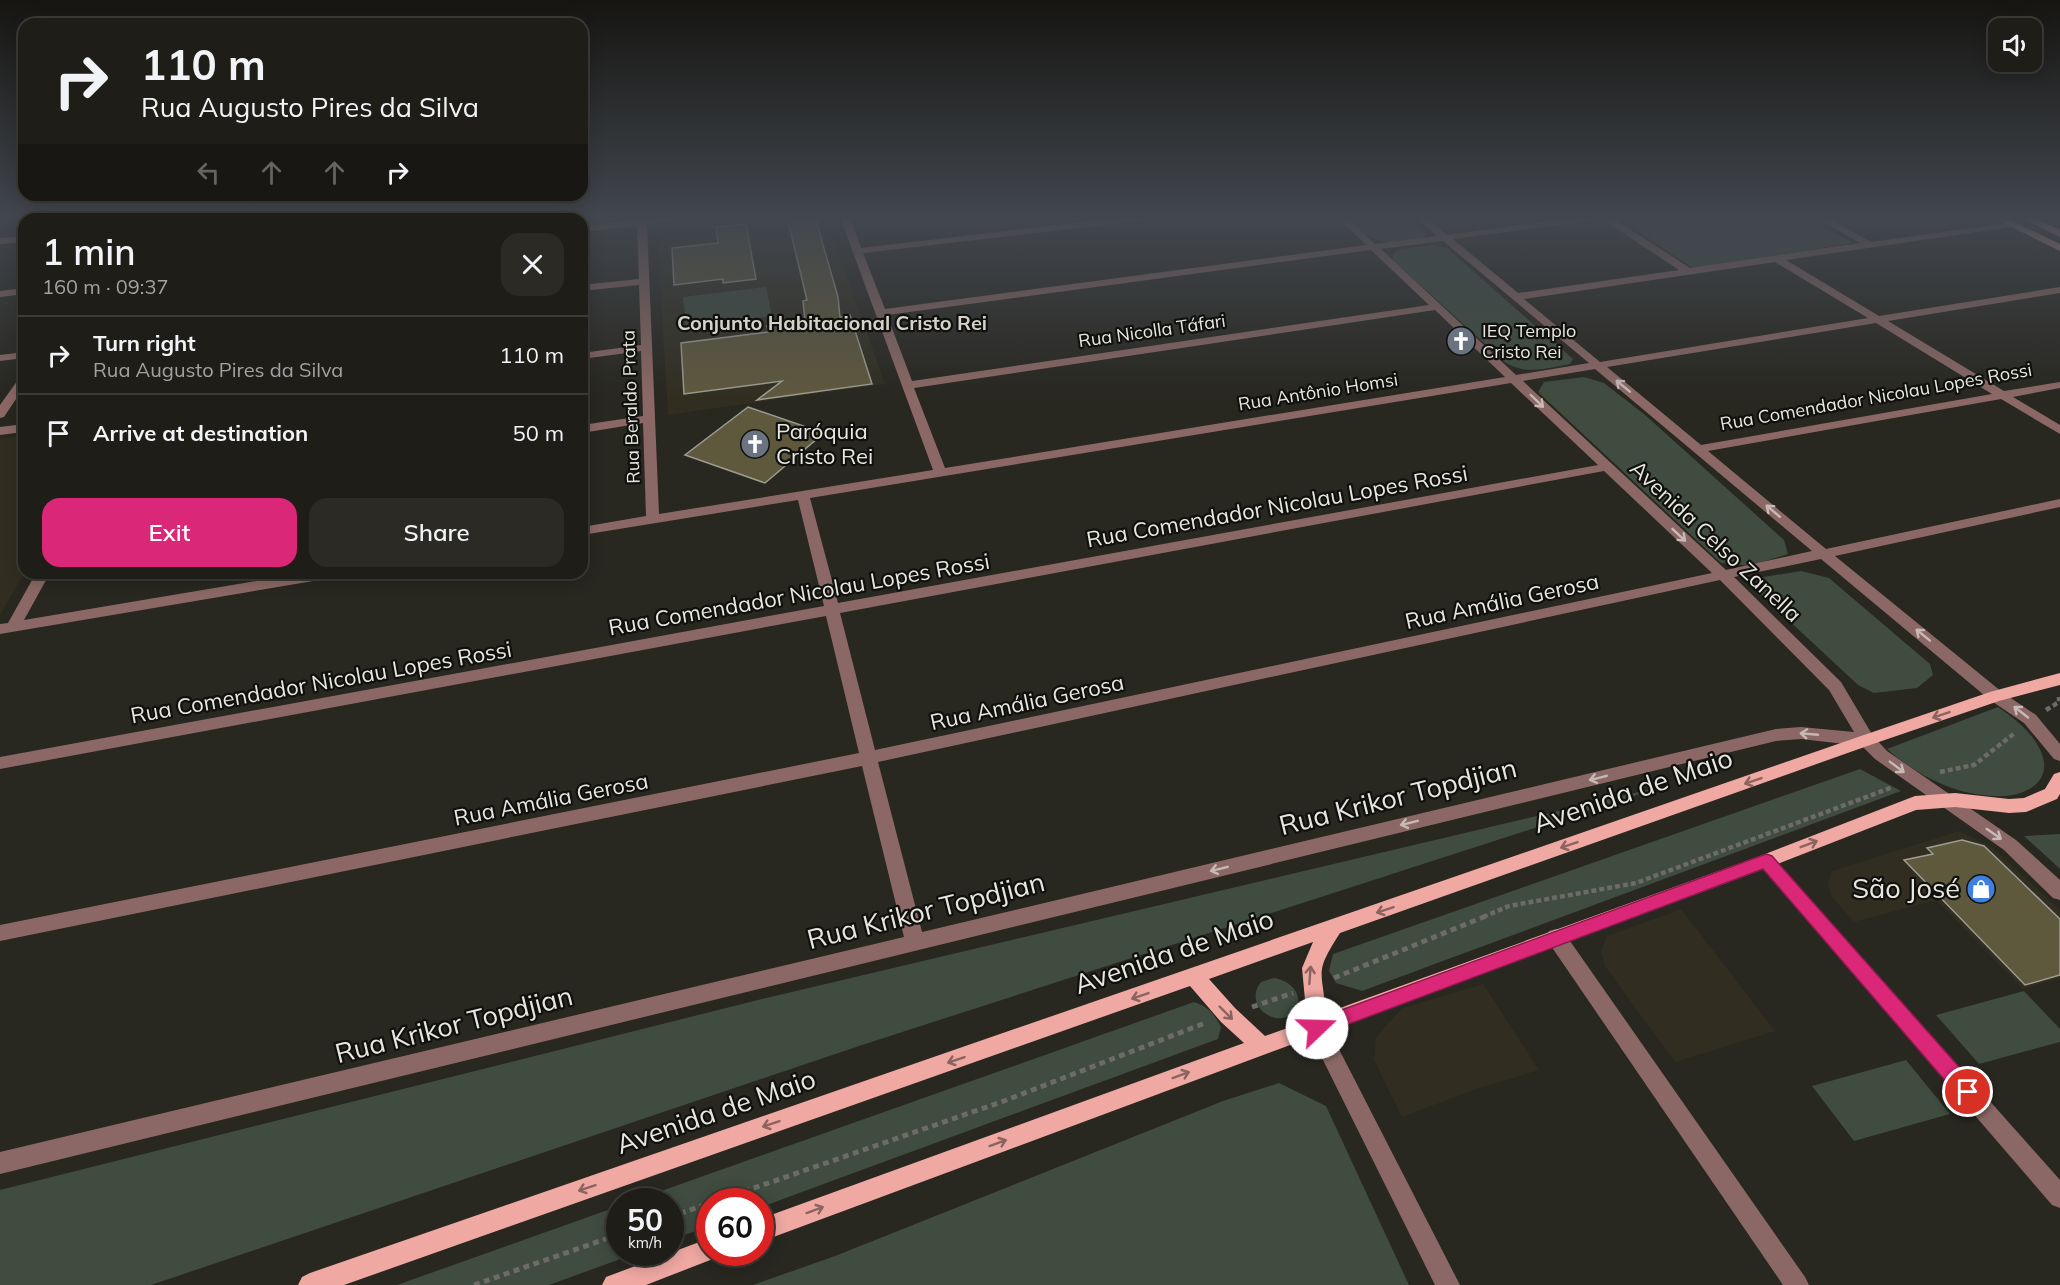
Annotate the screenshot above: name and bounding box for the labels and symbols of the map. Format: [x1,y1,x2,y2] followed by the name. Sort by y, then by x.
[1077,309,1227,352] street label: Rua Nicolla Táfari
[677,310,987,335] district label: Conjunto Habitacional Cristo Rei
[1482,319,1576,363] place label: IEQ Templo Cristo Rei
[1445,325,1477,357] church icon: IEQ Templo Cristo Rei
[616,330,645,484] street label: Rua Beraldo Prata
[1718,358,2034,435] street label: Rua Comendador Nicolau Lopes Rossi
[1236,368,1399,415] street label: Rua Antônio Homsi
[1615,380,1631,393] one-way arrow
[1529,393,1544,407] one-way arrow
[776,417,873,470] place label: Paróquia Cristo Rei
[739,428,771,460] church icon: Paróquia Cristo Rei
[1624,454,1808,628] street label: Avenida Celso Zanella
[1084,459,1470,553] street label: Rua Comendador Nicolau Lopes Rossi
[1766,504,1781,518] one-way arrow
[1671,528,1686,542] one-way arrow
[606,547,992,641] street label: Rua Comendador Nicolau Lopes Rossi
[1402,567,1602,635] street label: Rua Amália Gerosa
[1915,629,1931,642] one-way arrow
[128,635,514,729] street label: Rua Comendador Nicolau Lopes Rossi
[927,668,1127,736] street label: Rua Amália Gerosa
[2013,706,2029,719] one-way arrow
[1932,710,1951,721] one-way arrow
[1800,728,1820,739] one-way arrow
[1528,740,1737,840] street label: Avenida de Maio
[1275,750,1520,842] street label: Rua Krikor Topdjian
[1889,761,1905,773] one-way arrow
[451,766,651,832] street label: Rua Amália Gerosa
[1589,772,1608,784] one-way arrow
[1744,776,1762,787] one-way arrow
[1400,818,1419,830] one-way arrow
[1986,828,2002,840] one-way arrow
[1799,838,1817,849] one-way arrow
[1560,841,1578,852] one-way arrow
[803,864,1048,956] street label: Rua Krikor Topdjian
[1210,864,1229,876] one-way arrow
[1852,871,1960,905] place label: São José
[1965,873,1997,905] shop icon: São José
[1069,901,1278,1001] street label: Avenida de Maio
[1376,905,1395,916] one-way arrow
[1305,966,1316,985] one-way arrow
[331,978,576,1070] street label: Rua Krikor Topdjian
[1131,991,1150,1002] one-way arrow
[1285,996,1349,1060] position arrow
[1218,1006,1233,1020] one-way arrow
[946,1055,965,1066] one-way arrow
[611,1061,820,1161] street label: Avenida de Maio
[1942,1066,1993,1117] pin
[1171,1068,1190,1079] one-way arrow
[762,1120,781,1131] one-way arrow
[988,1136,1007,1147] one-way arrow
[578,1184,597,1195] one-way arrow
[696,1188,774,1266] speed limit sign: 60
[806,1204,824,1215] one-way arrow

